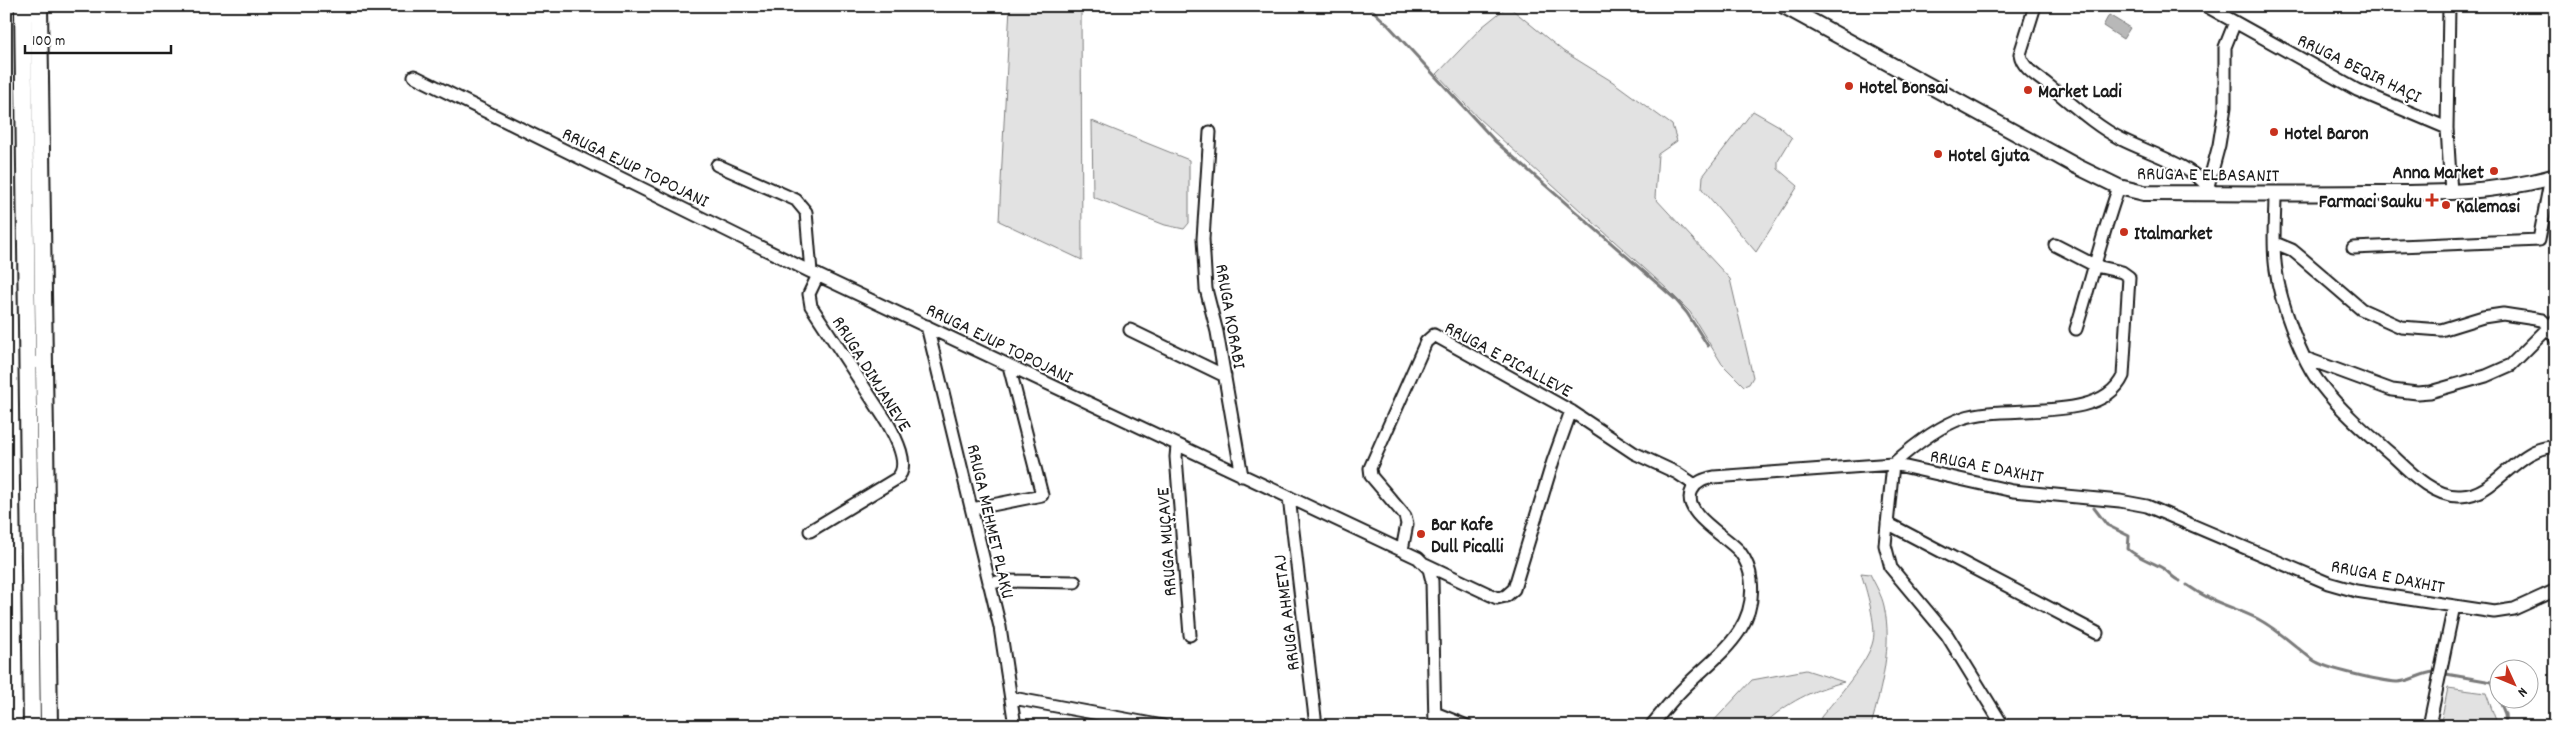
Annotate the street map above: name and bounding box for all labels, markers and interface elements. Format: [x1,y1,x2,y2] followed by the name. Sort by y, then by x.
[25,22,171,54] scale bar
[2292,28,2425,112] street label: RRUGA BEQIR HAÇI
[32,31,65,53] text: 100 m
[1859,76,1949,103] place label: Hotel Bonsai
[1843,80,1855,92] marker: Hotel Bonsai
[2038,80,2122,107] place label: Market Ladi
[2022,84,2034,96] marker: Market Ladi
[557,122,713,216] street label: RRUGA EJUP TOPOJANI
[2284,122,2369,149] place label: Hotel Baron
[2268,126,2280,138] marker: Hotel Baron
[1948,144,2030,171] place label: Hotel Gjuta
[1932,148,1944,160] marker: Hotel Gjuta
[2393,161,2484,188] place label: Anna Market
[2137,162,2280,191] street label: RRUGA E ELBASANIT
[2488,165,2500,177] marker: Anna Market
[2319,190,2422,217] place label: Farmaci Sauku
[2426,194,2438,206] marker: Farmaci Sauku
[2456,195,2521,222] place label: Kalemasi
[2440,199,2452,211] marker: Kalemasi
[2134,222,2213,249] place label: Italmarket
[2118,226,2130,238] marker: Italmarket
[1206,262,1251,371] street label: RRUGA KORABI
[921,298,1077,392] street label: RRUGA EJUP TOPOJANI
[824,312,917,438] street label: RRUGA DIMJANEVE
[1439,316,1576,406] street label: RRUGA E PICALLEVE
[958,442,1020,602] street label: RRUGA MEHMET PLAKU
[1927,444,2046,493] street label: RRUGA E DAXHIT
[1151,486,1186,597] street label: RRUGA MUÇAVE
[1431,513,1504,562] place label: Bar Kafe Dull Picalli
[1415,528,1427,540] marker: Bar Kafe Dull Picalli
[1268,553,1309,672] street label: RRUGA AHMETAJ
[2328,554,2447,603] street label: RRUGA E DAXHIT
[2490,660,2540,710] north arrow
[2512,682,2532,701] text: N

